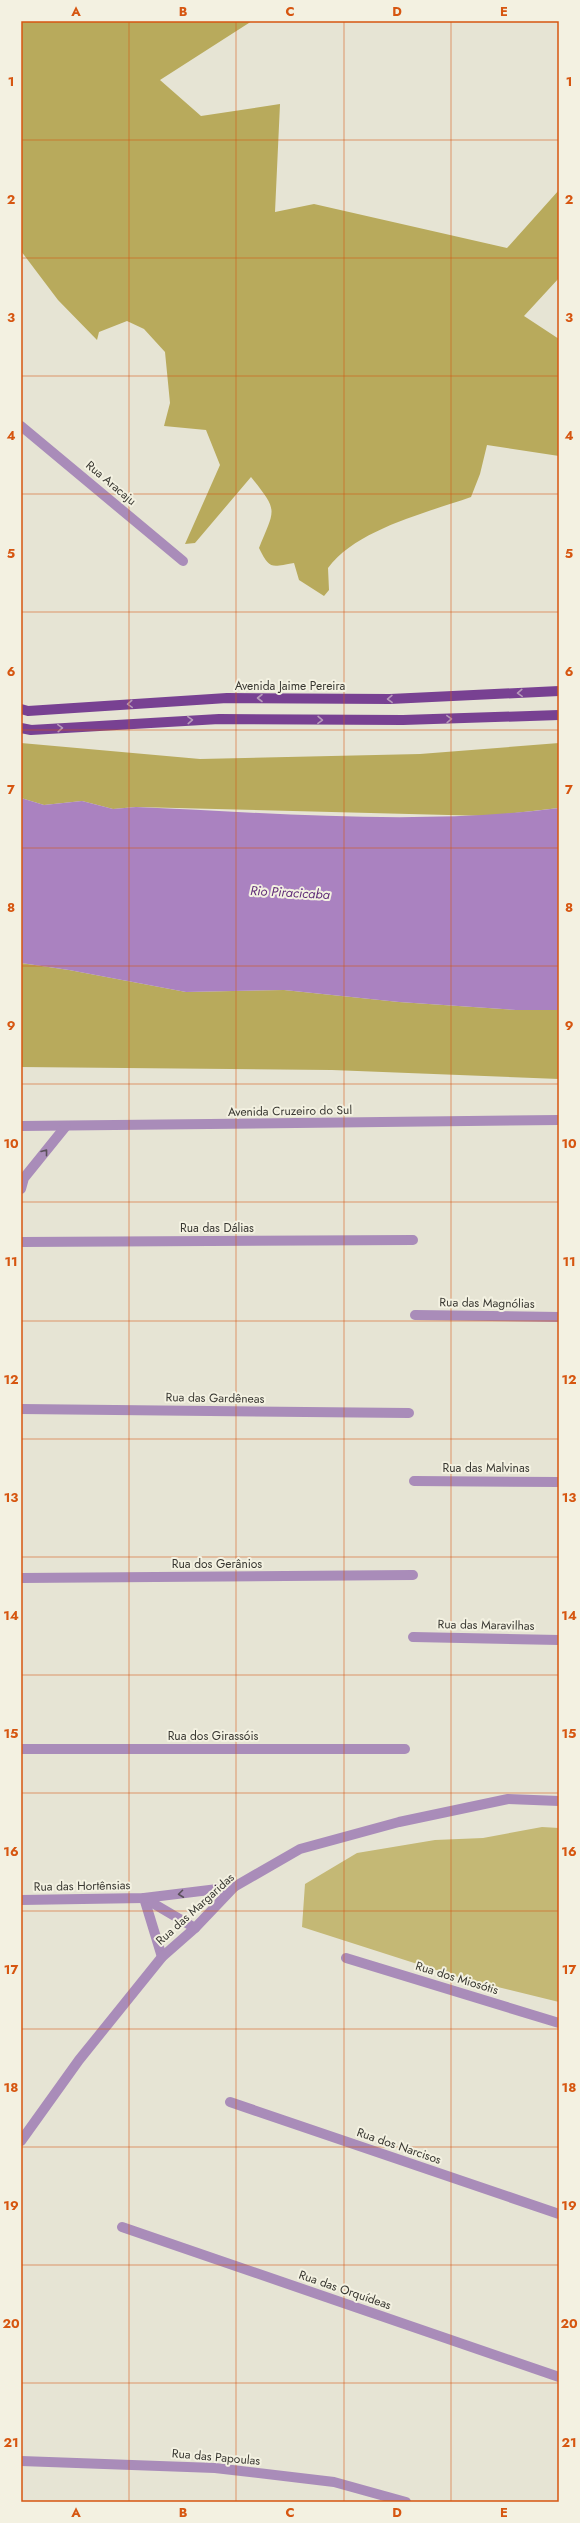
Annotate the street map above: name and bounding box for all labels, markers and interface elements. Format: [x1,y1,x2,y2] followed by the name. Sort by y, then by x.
[70,2,81,21] text: A
[179,2,188,21] text: B
[285,2,295,21] text: C
[392,2,402,21] text: D
[500,2,508,21] text: E
[8,72,14,91] text: 1
[566,72,572,91] text: 1
[7,190,15,209] text: 2
[565,190,573,209] text: 2
[7,308,15,327] text: 3
[565,308,573,327] text: 3
[6,426,16,445] text: 4
[564,426,574,445] text: 4
[82,456,140,510] street label: Rua Aracaju
[7,544,15,563] text: 5
[565,544,573,563] text: 5
[7,662,16,681] text: 6
[565,662,574,681] text: 6
[235,677,346,695] street label: Avenida Jaime Pereira
[517,688,523,697] one-way arrow
[257,694,263,703] one-way arrow
[387,694,393,703] one-way arrow
[127,700,133,709] one-way arrow
[446,714,452,723] one-way arrow
[317,715,323,724] one-way arrow
[187,716,193,725] one-way arrow
[57,724,63,732] one-way arrow
[7,780,15,799] text: 7
[565,780,573,799] text: 7
[250,881,330,904] water label: Rio Piracicaba
[7,898,15,917] text: 8
[565,898,573,917] text: 8
[7,1016,16,1035] text: 9
[565,1016,574,1035] text: 9
[228,1101,352,1121] street label: Avenida Cruzeiro do Sul
[3,1134,19,1153] text: 10
[561,1134,577,1153] text: 10
[40,1150,47,1157] one-way arrow
[180,1219,254,1237] street label: Rua das Dálias
[4,1252,18,1271] text: 11
[562,1252,576,1271] text: 11
[439,1293,535,1313] street label: Rua das Magnólias
[3,1370,19,1389] text: 12
[561,1370,577,1389] text: 12
[165,1388,265,1408] street label: Rua das Gardêneas
[442,1459,530,1477] street label: Rua das Malvinas
[4,1488,18,1507] text: 13
[562,1488,576,1507] text: 13
[172,1555,262,1573] street label: Rua dos Gerânios
[3,1606,19,1625] text: 14
[561,1606,577,1625] text: 14
[437,1615,535,1635] street label: Rua das Maravilhas
[3,1724,19,1743] text: 15
[561,1724,577,1743] text: 15
[168,1727,259,1745] street label: Rua dos Girassóis
[3,1842,19,1861] text: 16
[561,1842,577,1861] text: 16
[152,1869,238,1949] street label: Rua das Margaridas
[34,1876,131,1896] street label: Rua das Hortênsias
[178,1889,184,1898] one-way arrow
[413,1957,501,1999] street label: Rua dos Miosótis
[4,1960,18,1979] text: 17
[562,1960,576,1979] text: 17
[4,2078,18,2097] text: 18
[562,2078,576,2097] text: 18
[354,2123,444,2169] street label: Rua dos Narcisos
[3,2196,19,2215] text: 19
[561,2196,577,2215] text: 19
[296,2266,394,2314] street label: Rua das Orquídeas
[2,2314,20,2333] text: 20
[560,2314,578,2333] text: 20
[3,2433,19,2452] text: 21
[561,2433,577,2452] text: 21
[171,2444,261,2470] street label: Rua das Papoulas
[70,2503,81,2522] text: A
[179,2503,188,2522] text: B
[285,2503,295,2522] text: C
[392,2503,402,2522] text: D
[500,2503,508,2522] text: E

